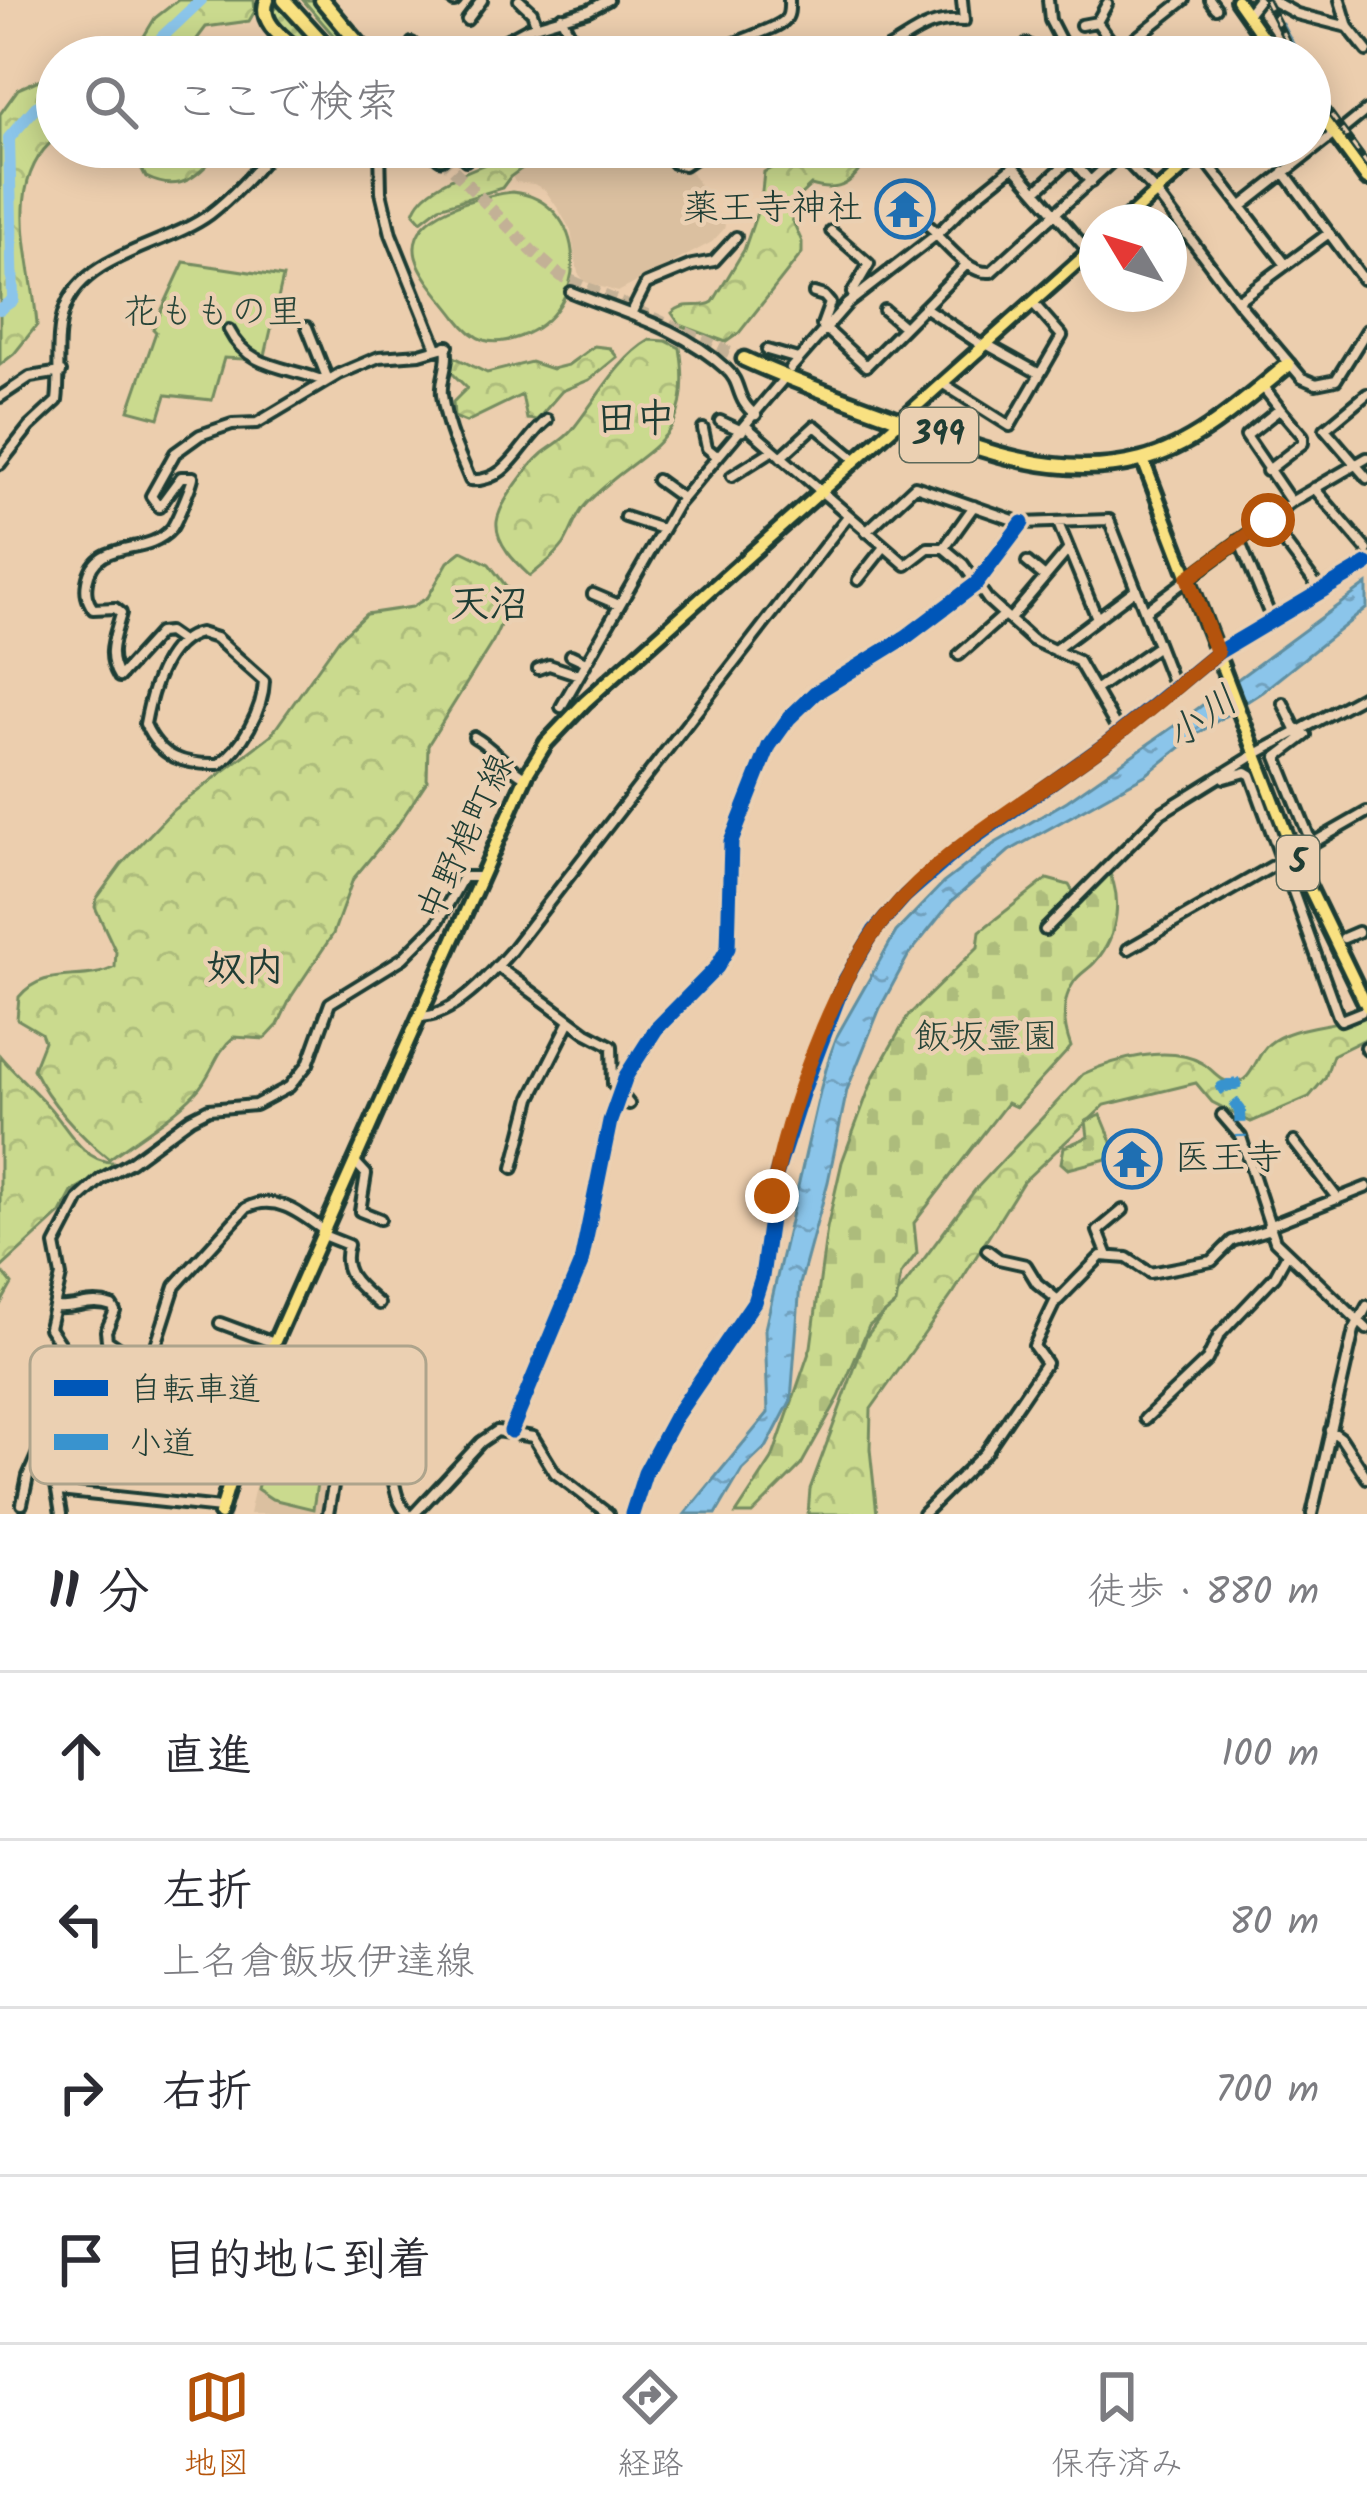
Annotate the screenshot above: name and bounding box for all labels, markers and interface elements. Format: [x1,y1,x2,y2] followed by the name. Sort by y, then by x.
[36,36,1331,168] search box
[174,68,399,140] text: ここで検索
[78,69,144,135] icon: search
[874,178,936,240] temple icon: 薬王寺神社
[683,181,863,238] place label: 薬王寺神社
[1079,204,1187,312] north arrow
[123,285,303,342] park label: 花ももの里
[597,390,675,452] district label: 田中
[900,408,978,462] road number: 399
[1241,493,1295,547] route start
[450,576,528,638] district label: 天沼
[1153,672,1253,768] water label: 小川
[403,744,531,932] street label: 中野梍町線
[1277,836,1319,890] road number: 5
[206,939,284,1001] district label: 奴内
[914,1010,1058,1067] park label: 飯坂霊園
[1101,1128,1163,1190] temple icon: 医王寺
[1174,1131,1282,1188] place label: 医王寺
[745,1169,799,1223] route end
[30,1346,426,1484] legend
[129,1365,261,1418] text: 自転車道
[129,1419,195,1472] text: 小道
[48,1554,149,1635] text: 11 分
[1087,1563,1319,1625] text: 徒歩 · 880 m
[162,1722,252,1794] text: 直進
[48,1723,114,1789] icon: ahead
[1221,1725,1319,1787] text: 100 m
[162,1857,252,1929] text: 左折
[48,1891,114,1957] icon: left
[1229,1893,1319,1955] text: 80 m
[162,1933,474,1995] text: 上名倉飯坂伊達線
[162,2058,252,2130] text: 右折
[48,2059,114,2125] icon: right
[1215,2061,1319,2123] text: 700 m
[162,2226,432,2298] text: 目的地に到着
[48,2227,114,2293] icon: arrive
[184,2364,250,2492] tab: 地図
[617,2364,683,2492] tab: 経路
[1051,2364,1183,2492] tab: 保存済み

